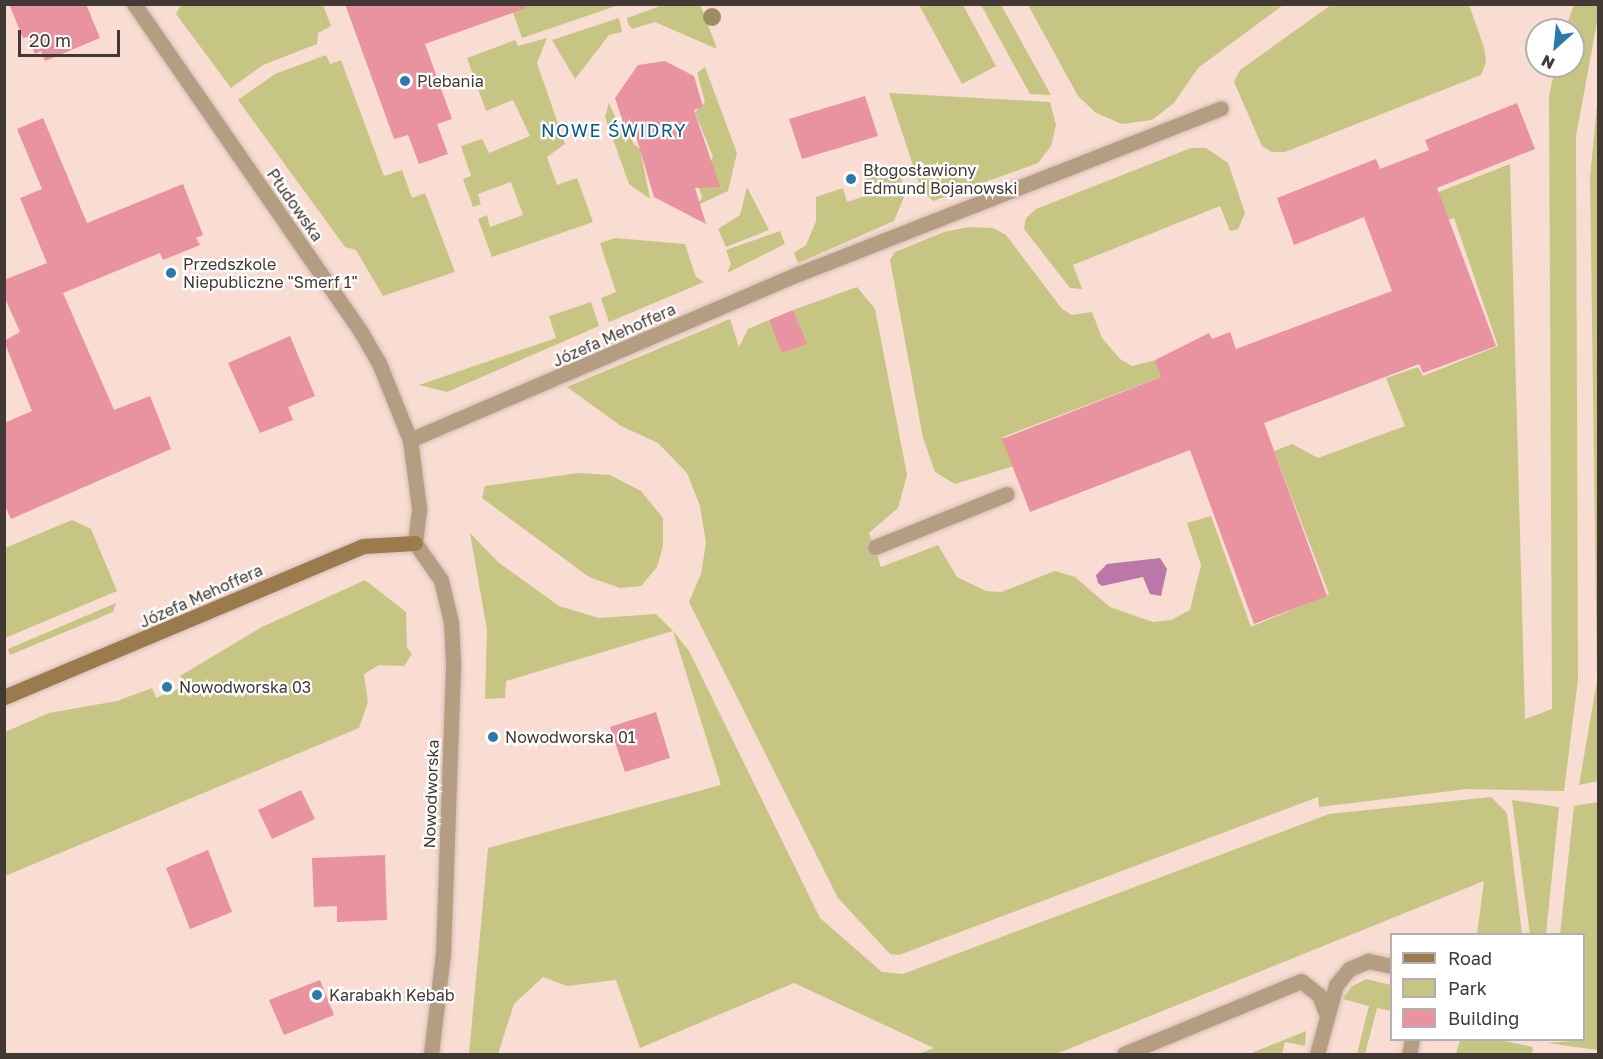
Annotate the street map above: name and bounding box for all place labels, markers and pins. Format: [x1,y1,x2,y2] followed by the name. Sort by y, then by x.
[417,71,484,91] place label: Plebania
[398,74,412,88] marker: Plebania
[863,160,1018,198] place label: Błogosławiony Edmund Bojanowski
[844,172,858,186] marker: Błogosławiony Edmund Bojanowski
[183,254,358,292] place label: Przedszkole Niepubliczne "Smerf 1"
[164,266,178,280] marker: Przedszkole Niepubliczne "Smerf 1"
[179,677,311,697] place label: Nowodworska 03
[160,680,174,694] marker: Nowodworska 03
[505,727,636,747] place label: Nowodworska 01
[486,730,500,744] marker: Nowodworska 01
[329,985,455,1005] place label: Karabakh Kebab
[310,988,324,1002] marker: Karabakh Kebab

